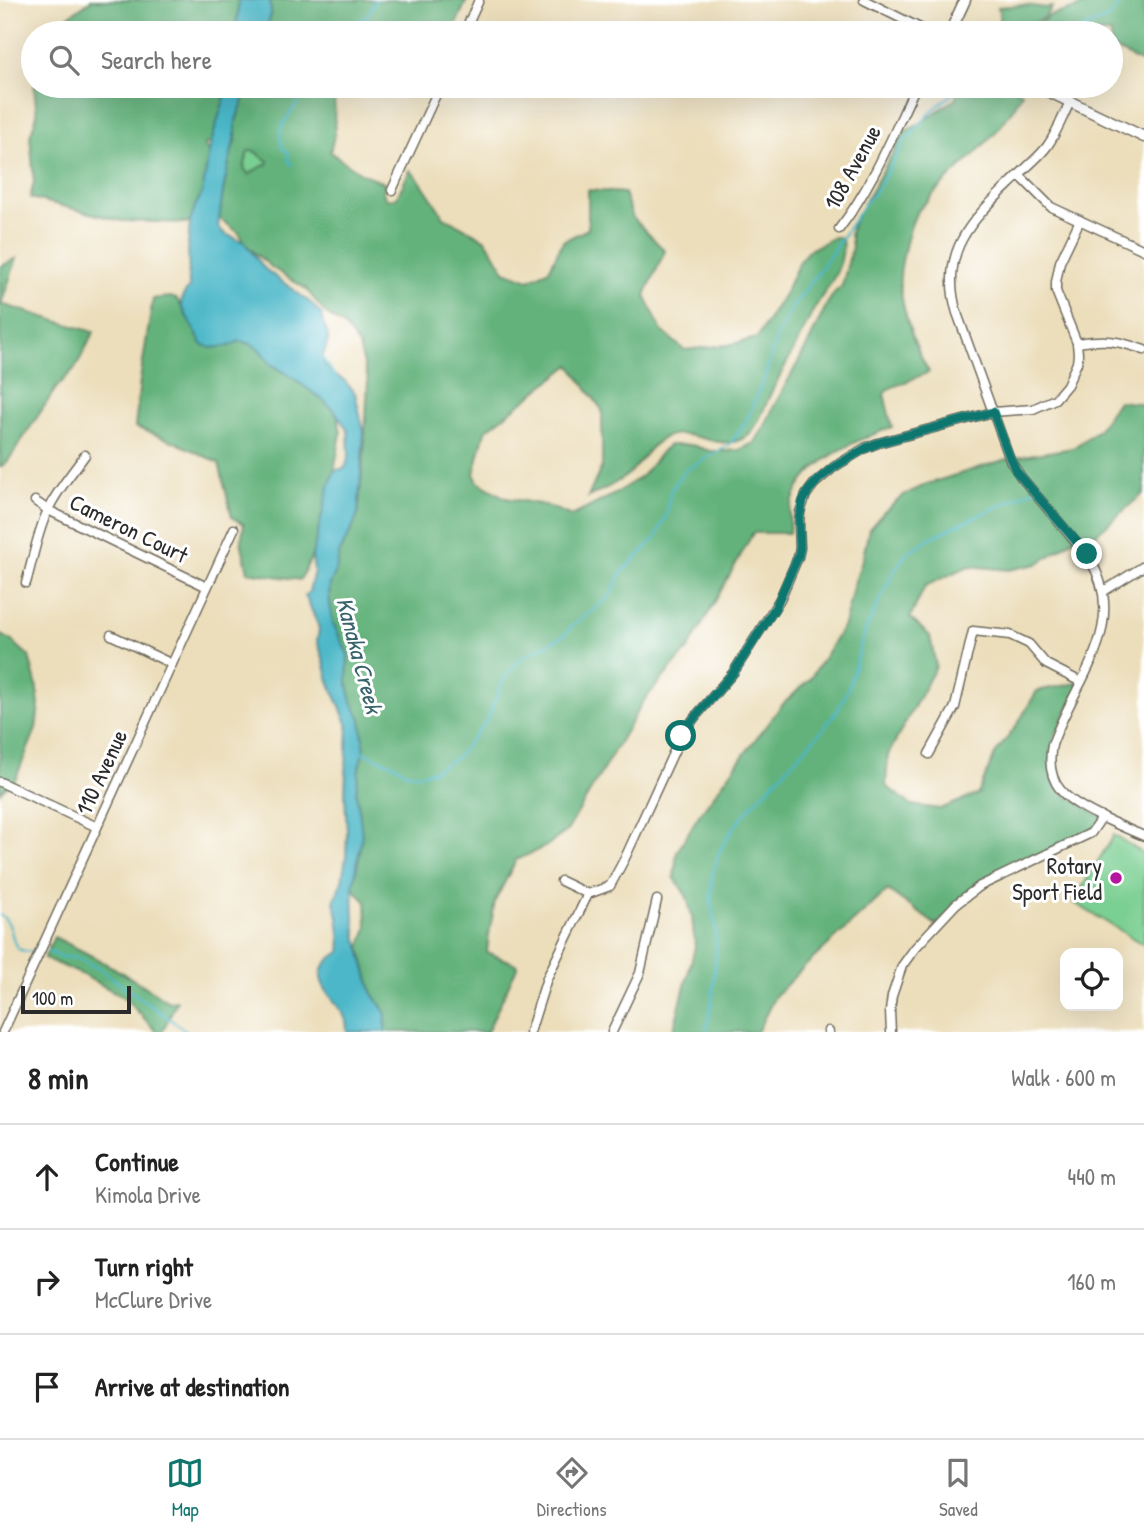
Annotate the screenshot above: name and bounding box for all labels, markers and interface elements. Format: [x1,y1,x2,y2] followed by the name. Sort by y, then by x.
[21,21,1123,98] search box
[45,41,83,79] icon: search
[101,42,212,77] text: Search here
[816,119,888,215] street label: 108 Avenue
[65,486,194,570] street label: Cameron Court
[1071,538,1102,569] route end
[329,594,391,718] water label: Kanaka Creek
[665,720,696,751] route start
[68,724,134,820] street label: 110 Avenue
[1012,850,1102,907] place label: Rotary Sport Field
[1108,870,1124,886] marker: Rotary Sport Field
[1060,948,1123,1011] map controls
[1060,948,1123,1011] button: locate
[21,983,131,1015] scale bar
[32,985,73,1011] text: 100 m
[28,1058,89,1098] text: 8 min
[1011,1062,1116,1093] text: Walk · 600 m
[95,1144,179,1179] text: Continue
[28,1158,66,1196] icon: ahead
[1068,1161,1116,1192] text: 440 m
[95,1179,201,1210] text: Kimola Drive
[95,1249,193,1284] text: Turn right
[28,1263,66,1301] icon: right
[1067,1266,1116,1297] text: 160 m
[95,1284,212,1315] text: McClure Drive
[28,1368,66,1406] icon: arrive
[95,1369,290,1404] text: Arrive at destination
[166,1454,204,1522] tab: Map
[537,1454,607,1522] tab: Directions
[939,1454,978,1522] tab: Saved

